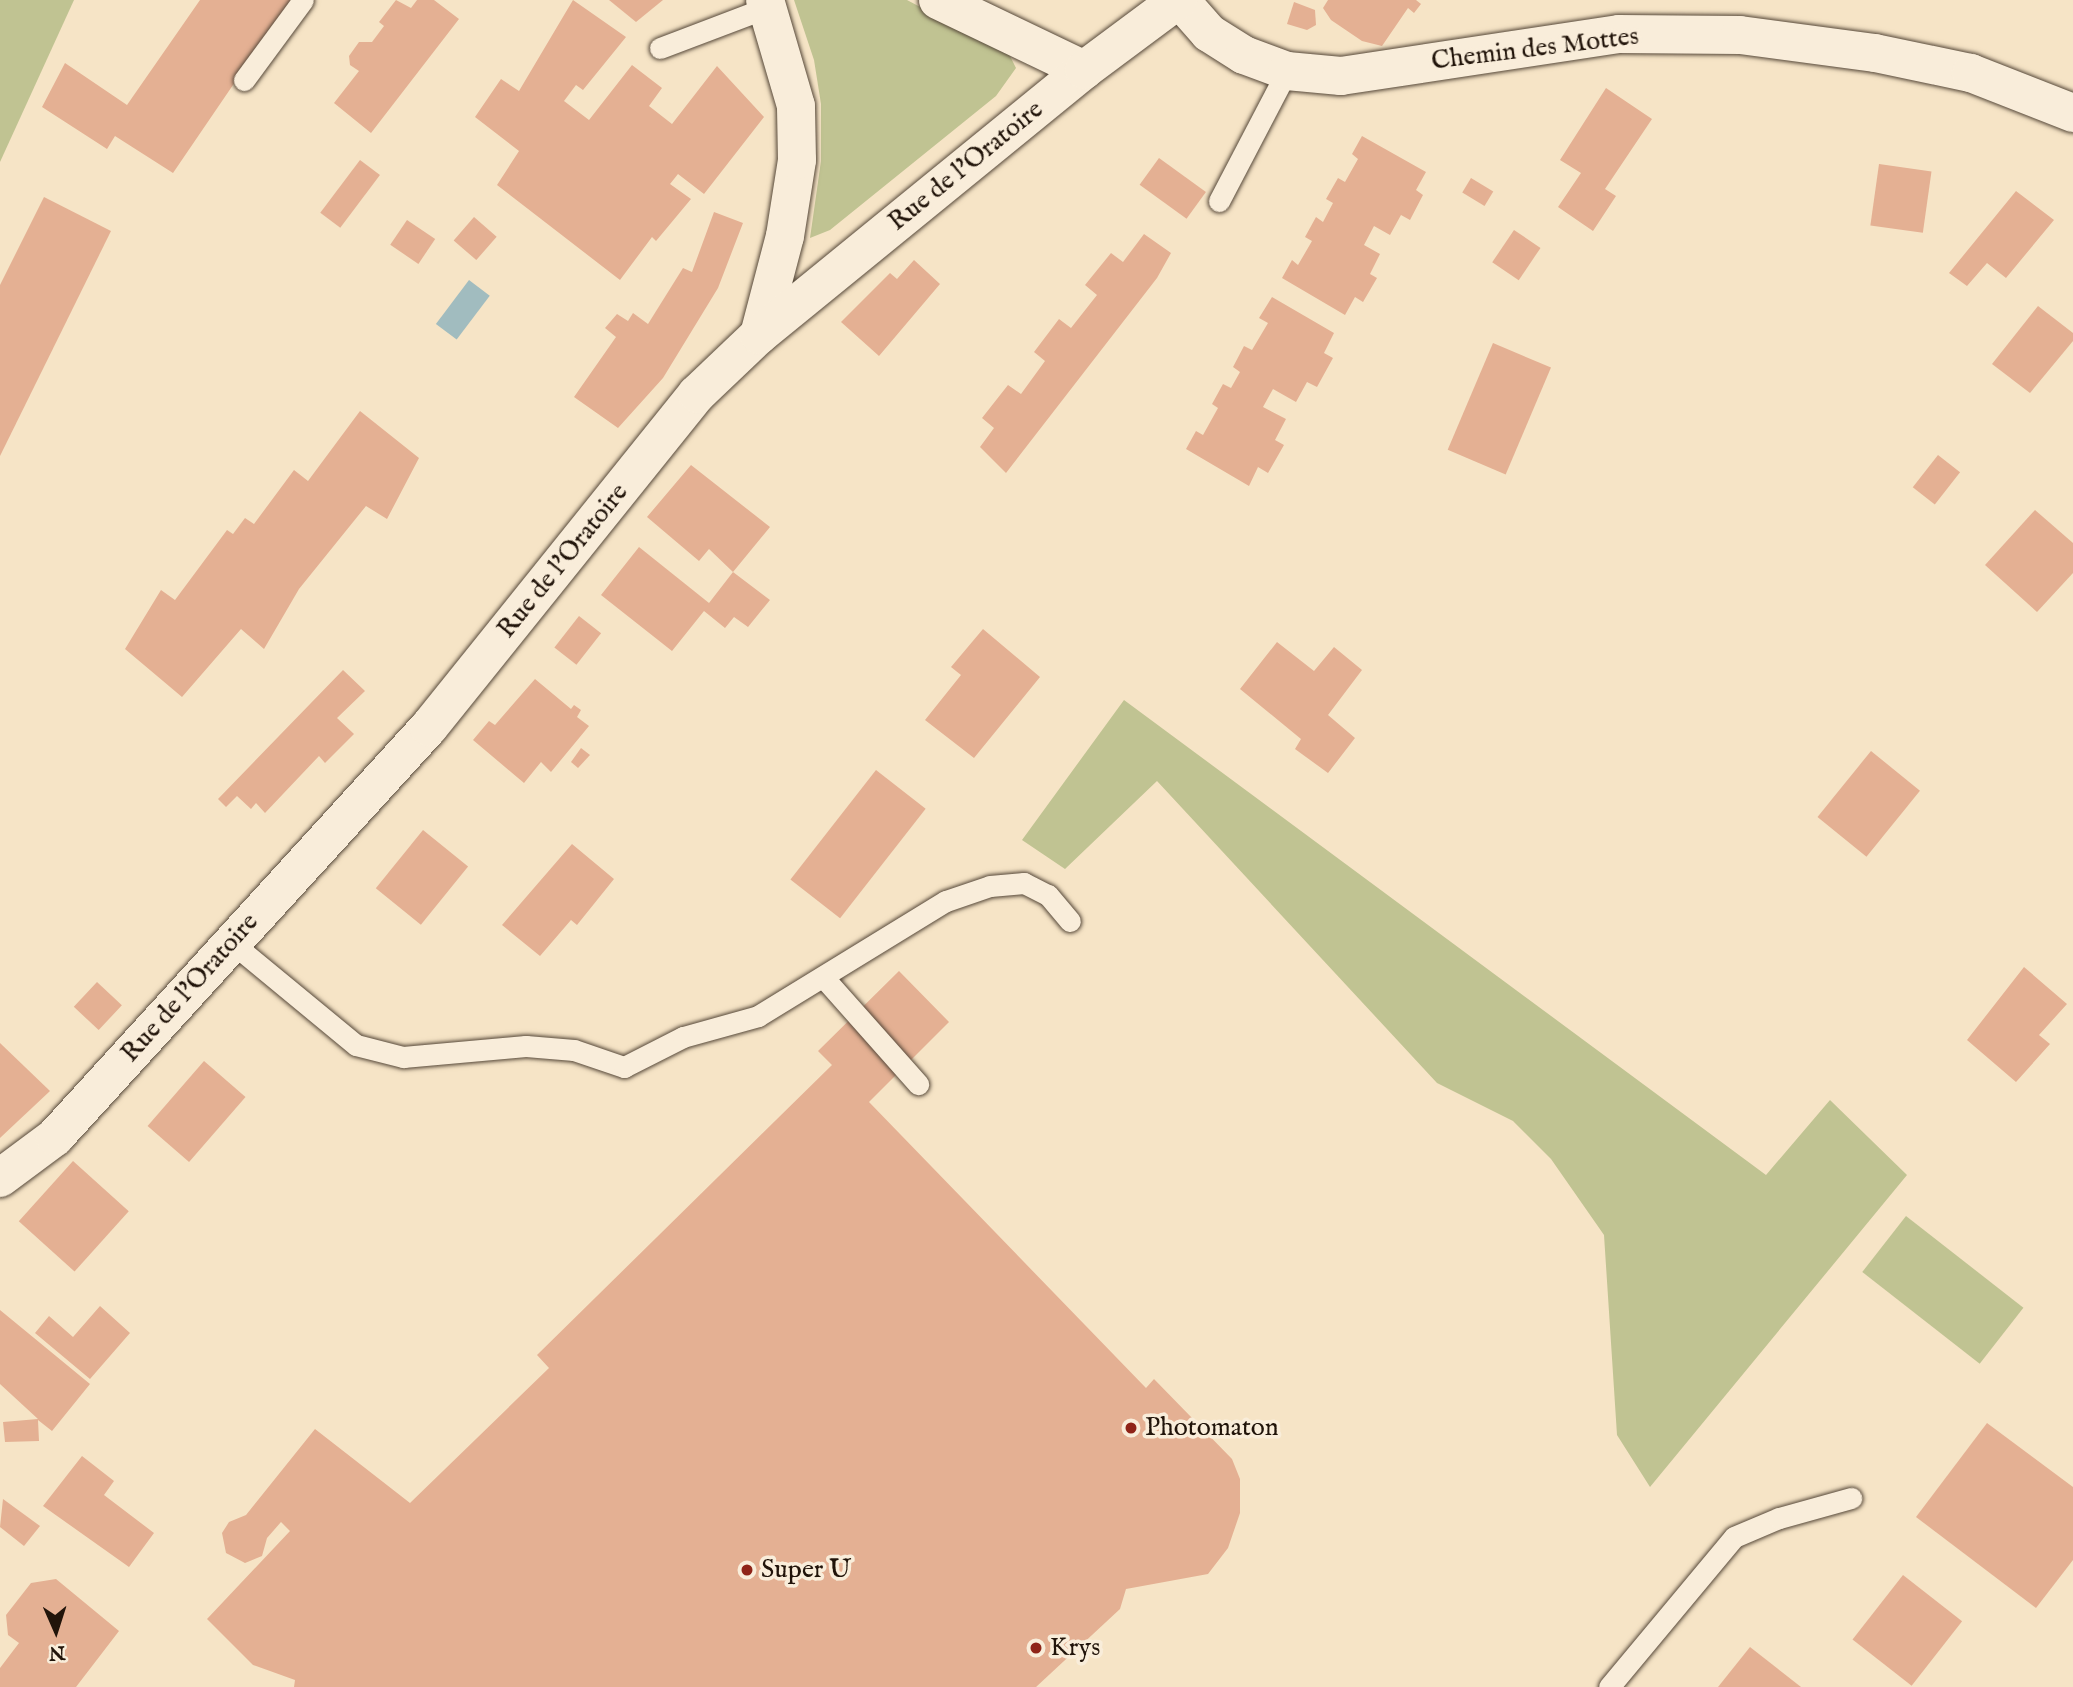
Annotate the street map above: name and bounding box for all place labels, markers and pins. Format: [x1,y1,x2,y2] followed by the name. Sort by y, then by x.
[1145,1412,1279,1444] place label: Photomaton
[1123,1420,1139,1436] marker: Photomaton
[761,1554,851,1586] place label: Super U
[739,1562,755,1578] marker: Super U
[1050,1632,1100,1664] place label: Krys
[1028,1640,1044,1656] marker: Krys

